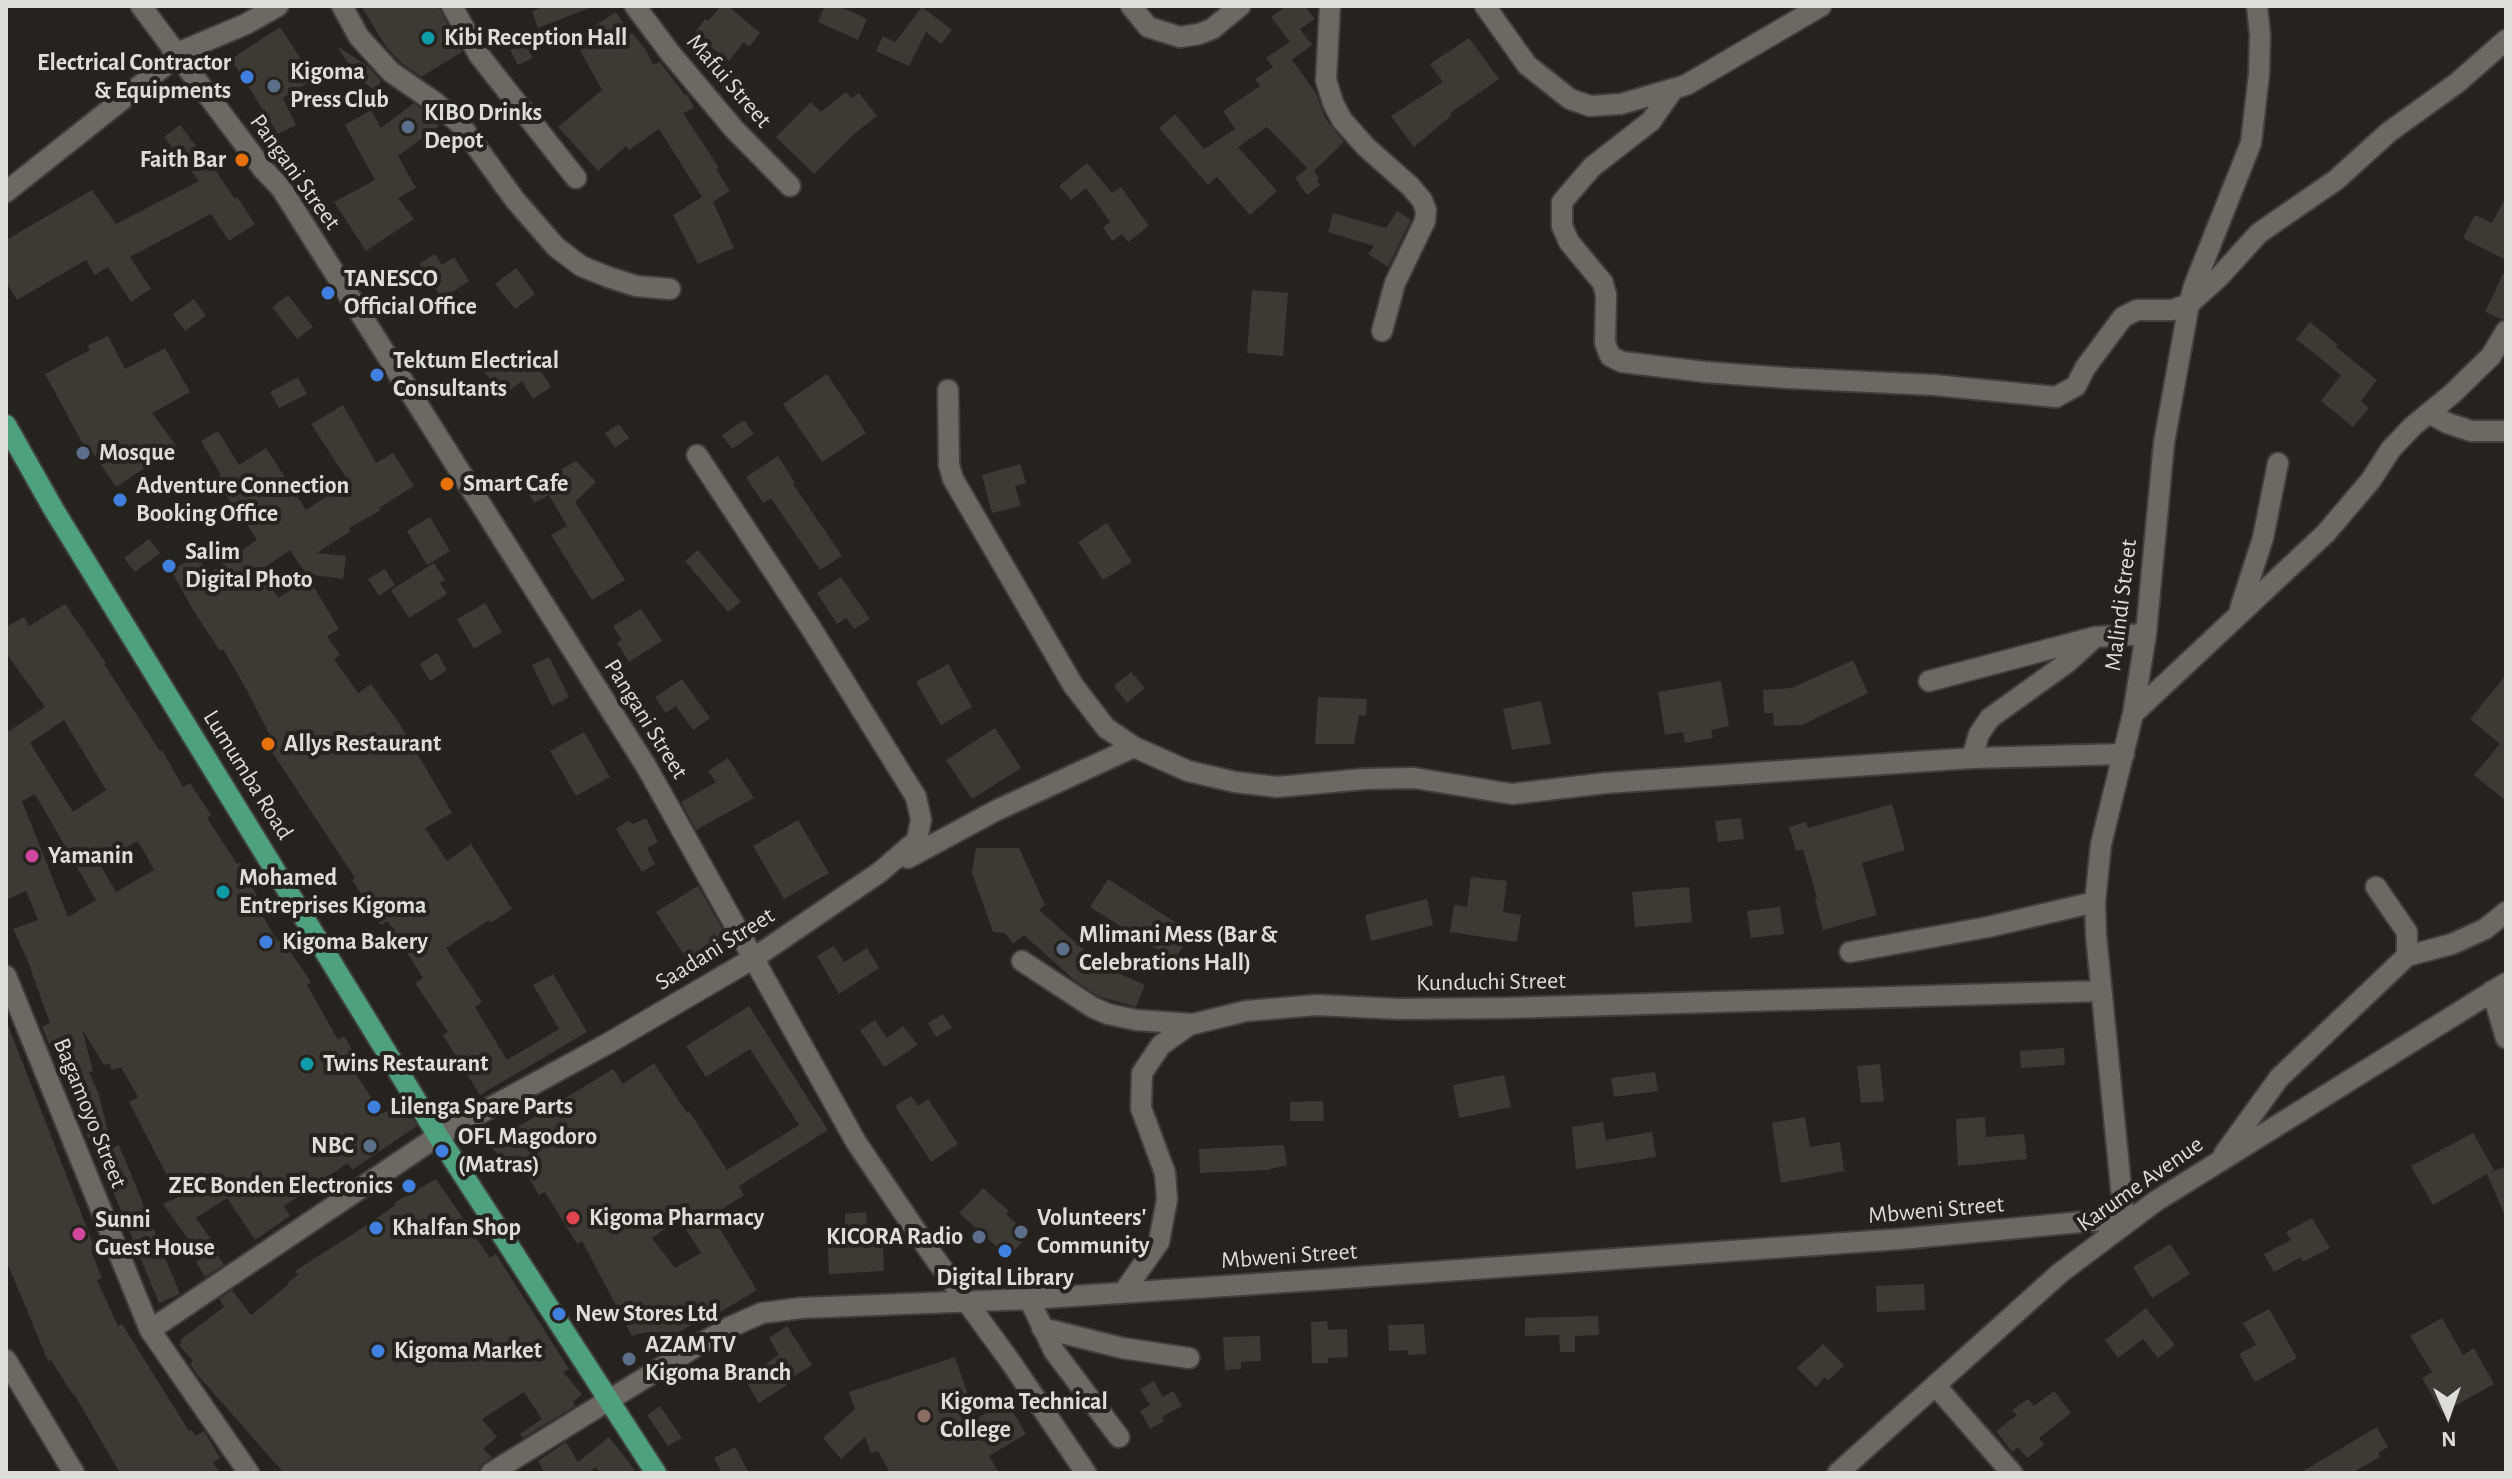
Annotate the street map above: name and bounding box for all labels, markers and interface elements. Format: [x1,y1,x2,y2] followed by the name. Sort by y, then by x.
[444,24,627,52] place label: Kibi Reception Hall
[680,28,778,134] street label: Mafui Street
[419,29,437,47] marker: Kibi Reception Hall
[37,49,231,105] place label: Electrical Contractor & Equipments
[290,58,389,114] place label: Kigoma Press Club
[238,68,256,86] marker: Electrical Contractor & Equipments
[265,77,283,95] marker: Kigoma Press Club
[424,99,542,155] place label: KIBO Drinks Depot
[243,109,347,235] street label: Pangani Street
[399,118,417,136] marker: KIBO Drinks Depot
[140,146,226,174] place label: Faith Bar
[233,151,251,169] marker: Faith Bar
[344,265,477,321] place label: TANESCO Official Office
[319,284,337,302] marker: TANESCO Official Office
[393,347,559,403] place label: Tektum Electrical Consultants
[368,366,386,384] marker: Tektum Electrical Consultants
[99,439,175,467] place label: Mosque
[74,444,92,462] marker: Mosque
[463,470,568,498] place label: Smart Cafe
[136,472,349,528] place label: Adventure Connection Booking Office
[438,475,456,493] marker: Smart Cafe
[111,491,129,509] marker: Adventure Connection Booking Office
[2099,537,2143,673] street label: Malindi Street
[185,538,313,594] place label: Salim Digital Photo
[160,557,178,575] marker: Salim Digital Photo
[598,654,694,784] street label: Pangani Street
[197,705,299,845] street label: Lumumba Road
[284,730,441,758] place label: Allys Restaurant
[259,735,277,753] marker: Allys Restaurant
[48,842,134,870] place label: Yamanin
[23,847,41,865] marker: Yamanin
[239,864,427,920] place label: Mohamed Entreprises Kigoma
[214,883,232,901] marker: Mohamed Entreprises Kigoma
[650,901,780,997] street label: Saadani Street
[1079,921,1278,977] place label: Mlimani Mess (Bar & Celebrations Hall)
[282,928,428,956] place label: Kigoma Bakery
[257,933,275,951] marker: Kigoma Bakery
[1054,940,1072,958] marker: Mlimani Mess (Bar & Celebrations Hall)
[1416,966,1566,998] street label: Kunduchi Street
[47,1034,133,1192] street label: Bagamoyo Street
[323,1050,488,1078] place label: Twins Restaurant
[298,1055,316,1073] marker: Twins Restaurant
[390,1093,573,1121] place label: Lilenga Spare Parts
[365,1098,383,1116] marker: Lilenga Spare Parts
[458,1123,597,1179] place label: OFL Magodoro (Matras)
[2071,1130,2209,1238] street label: Karume Avenue
[311,1132,354,1160] place label: NBC
[361,1137,379,1155] marker: NBC
[433,1142,451,1160] marker: OFL Magodoro (Matras)
[169,1172,393,1200] place label: ZEC Bonden Electronics
[400,1177,418,1195] marker: ZEC Bonden Electronics
[1867,1190,2005,1230] street label: Mbweni Street
[589,1204,764,1232] place label: Kigoma Pharmacy
[1037,1204,1150,1260] place label: Volunteers' Community
[95,1206,215,1262] place label: Sunni Guest House
[564,1209,582,1227] marker: Kigoma Pharmacy
[392,1214,521,1242] place label: Khalfan Shop
[367,1219,385,1237] marker: Khalfan Shop
[826,1223,963,1251] place label: KICORA Radio
[1012,1223,1030,1241] marker: Volunteers' Community
[70,1225,88,1243] marker: Sunni Guest House
[970,1228,988,1246] marker: KICORA Radio
[1220,1237,1358,1275] street label: Mbweni Street
[996,1242,1014,1260] marker: Digital Library
[936,1264,1074,1292] place label: Digital Library
[575,1300,718,1328] place label: New Stores Ltd
[550,1305,568,1323] marker: New Stores Ltd
[645,1331,791,1387] place label: AZAM TV Kigoma Branch
[394,1337,542,1365] place label: Kigoma Market
[369,1342,387,1360] marker: Kigoma Market
[620,1350,638,1368] marker: AZAM TV Kigoma Branch
[2408,1375,2488,1455] north arrow
[940,1388,1108,1444] place label: Kigoma Technical College
[915,1407,933,1425] marker: Kigoma Technical College
[2441,1428,2457,1450] text: N

